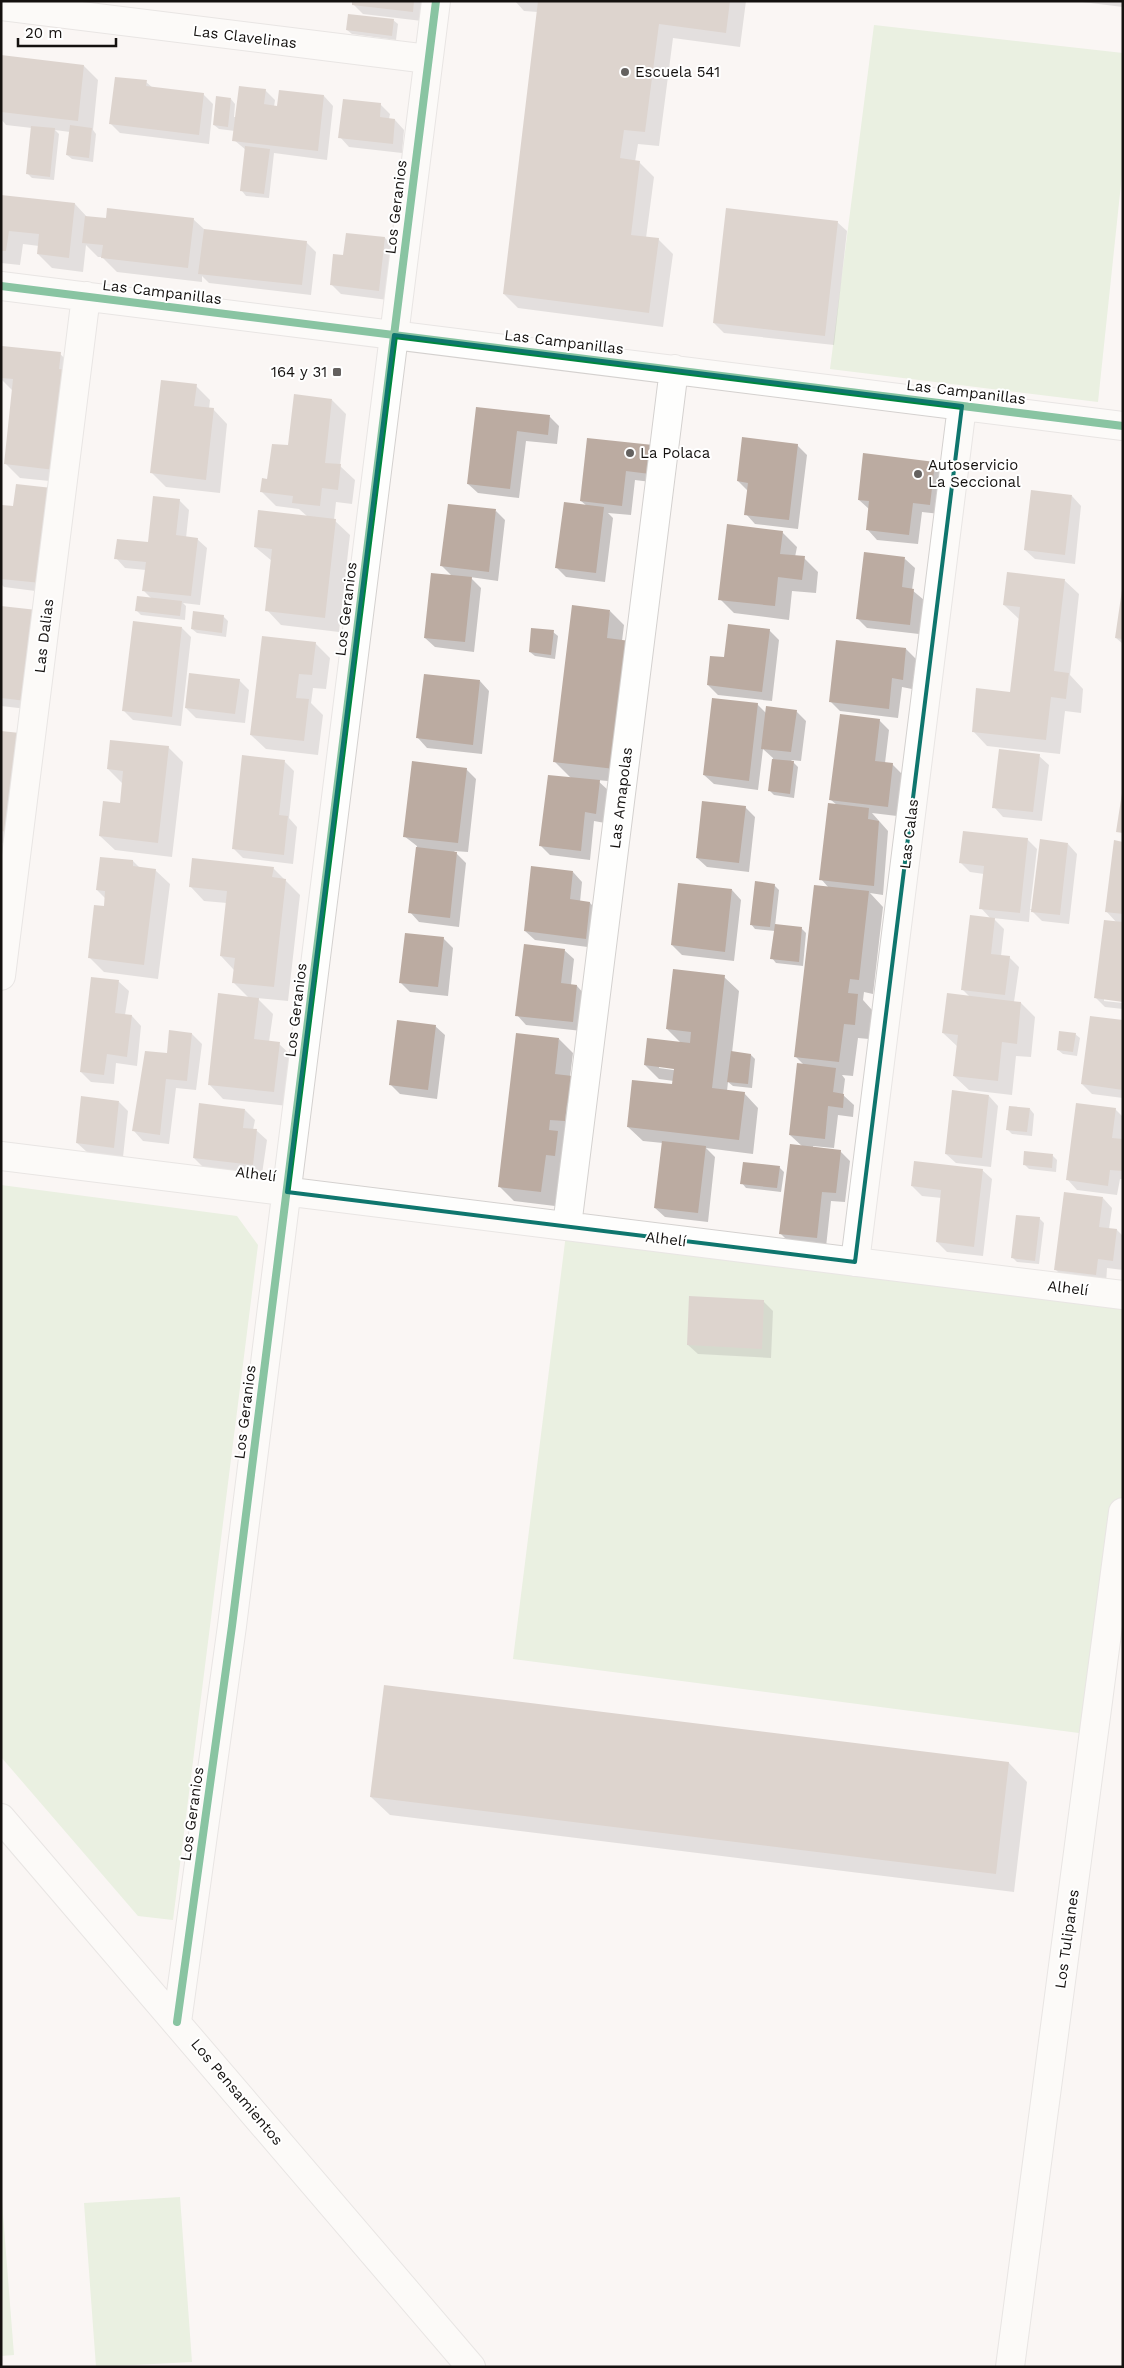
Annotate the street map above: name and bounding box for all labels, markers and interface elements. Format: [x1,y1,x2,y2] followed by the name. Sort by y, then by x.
[18,15,115,47] scale bar
[192,22,298,52] street label: Las Clavelinas
[25,24,63,42] text: 20 m
[635,63,720,81] place label: Escuela 541
[619,66,631,78] marker: Escuela 541
[381,159,411,255] street label: Los Geranios
[101,276,223,308] street label: Las Campanillas
[503,326,625,358] street label: Las Campanillas
[271,363,327,381] place label: 164 y 31
[331,366,343,378] marker: 164 y 31
[905,376,1027,408] street label: Las Campanillas
[640,444,711,462] place label: La Polaca
[624,447,636,459] marker: La Polaca
[928,456,1021,491] place label: Autoservicio La Seccional
[912,468,924,480] marker: Autoservicio La Seccional
[331,561,361,657] street label: Los Geranios
[31,598,57,674] street label: Las Dalias
[606,746,636,850] street label: Las Amapolas
[896,798,922,870] street label: Las Calas
[281,962,311,1058] street label: Los Geranios
[235,1163,277,1185] street label: Alhelí
[645,1228,687,1250] street label: Alhelí
[1047,1277,1089,1299] street label: Alhelí
[230,1364,260,1460] street label: Los Geranios
[176,1766,208,1862] street label: Los Geranios
[1051,1888,1083,1990] street label: Los Tulipanes
[187,2035,287,2149] street label: Los Pensamientos

